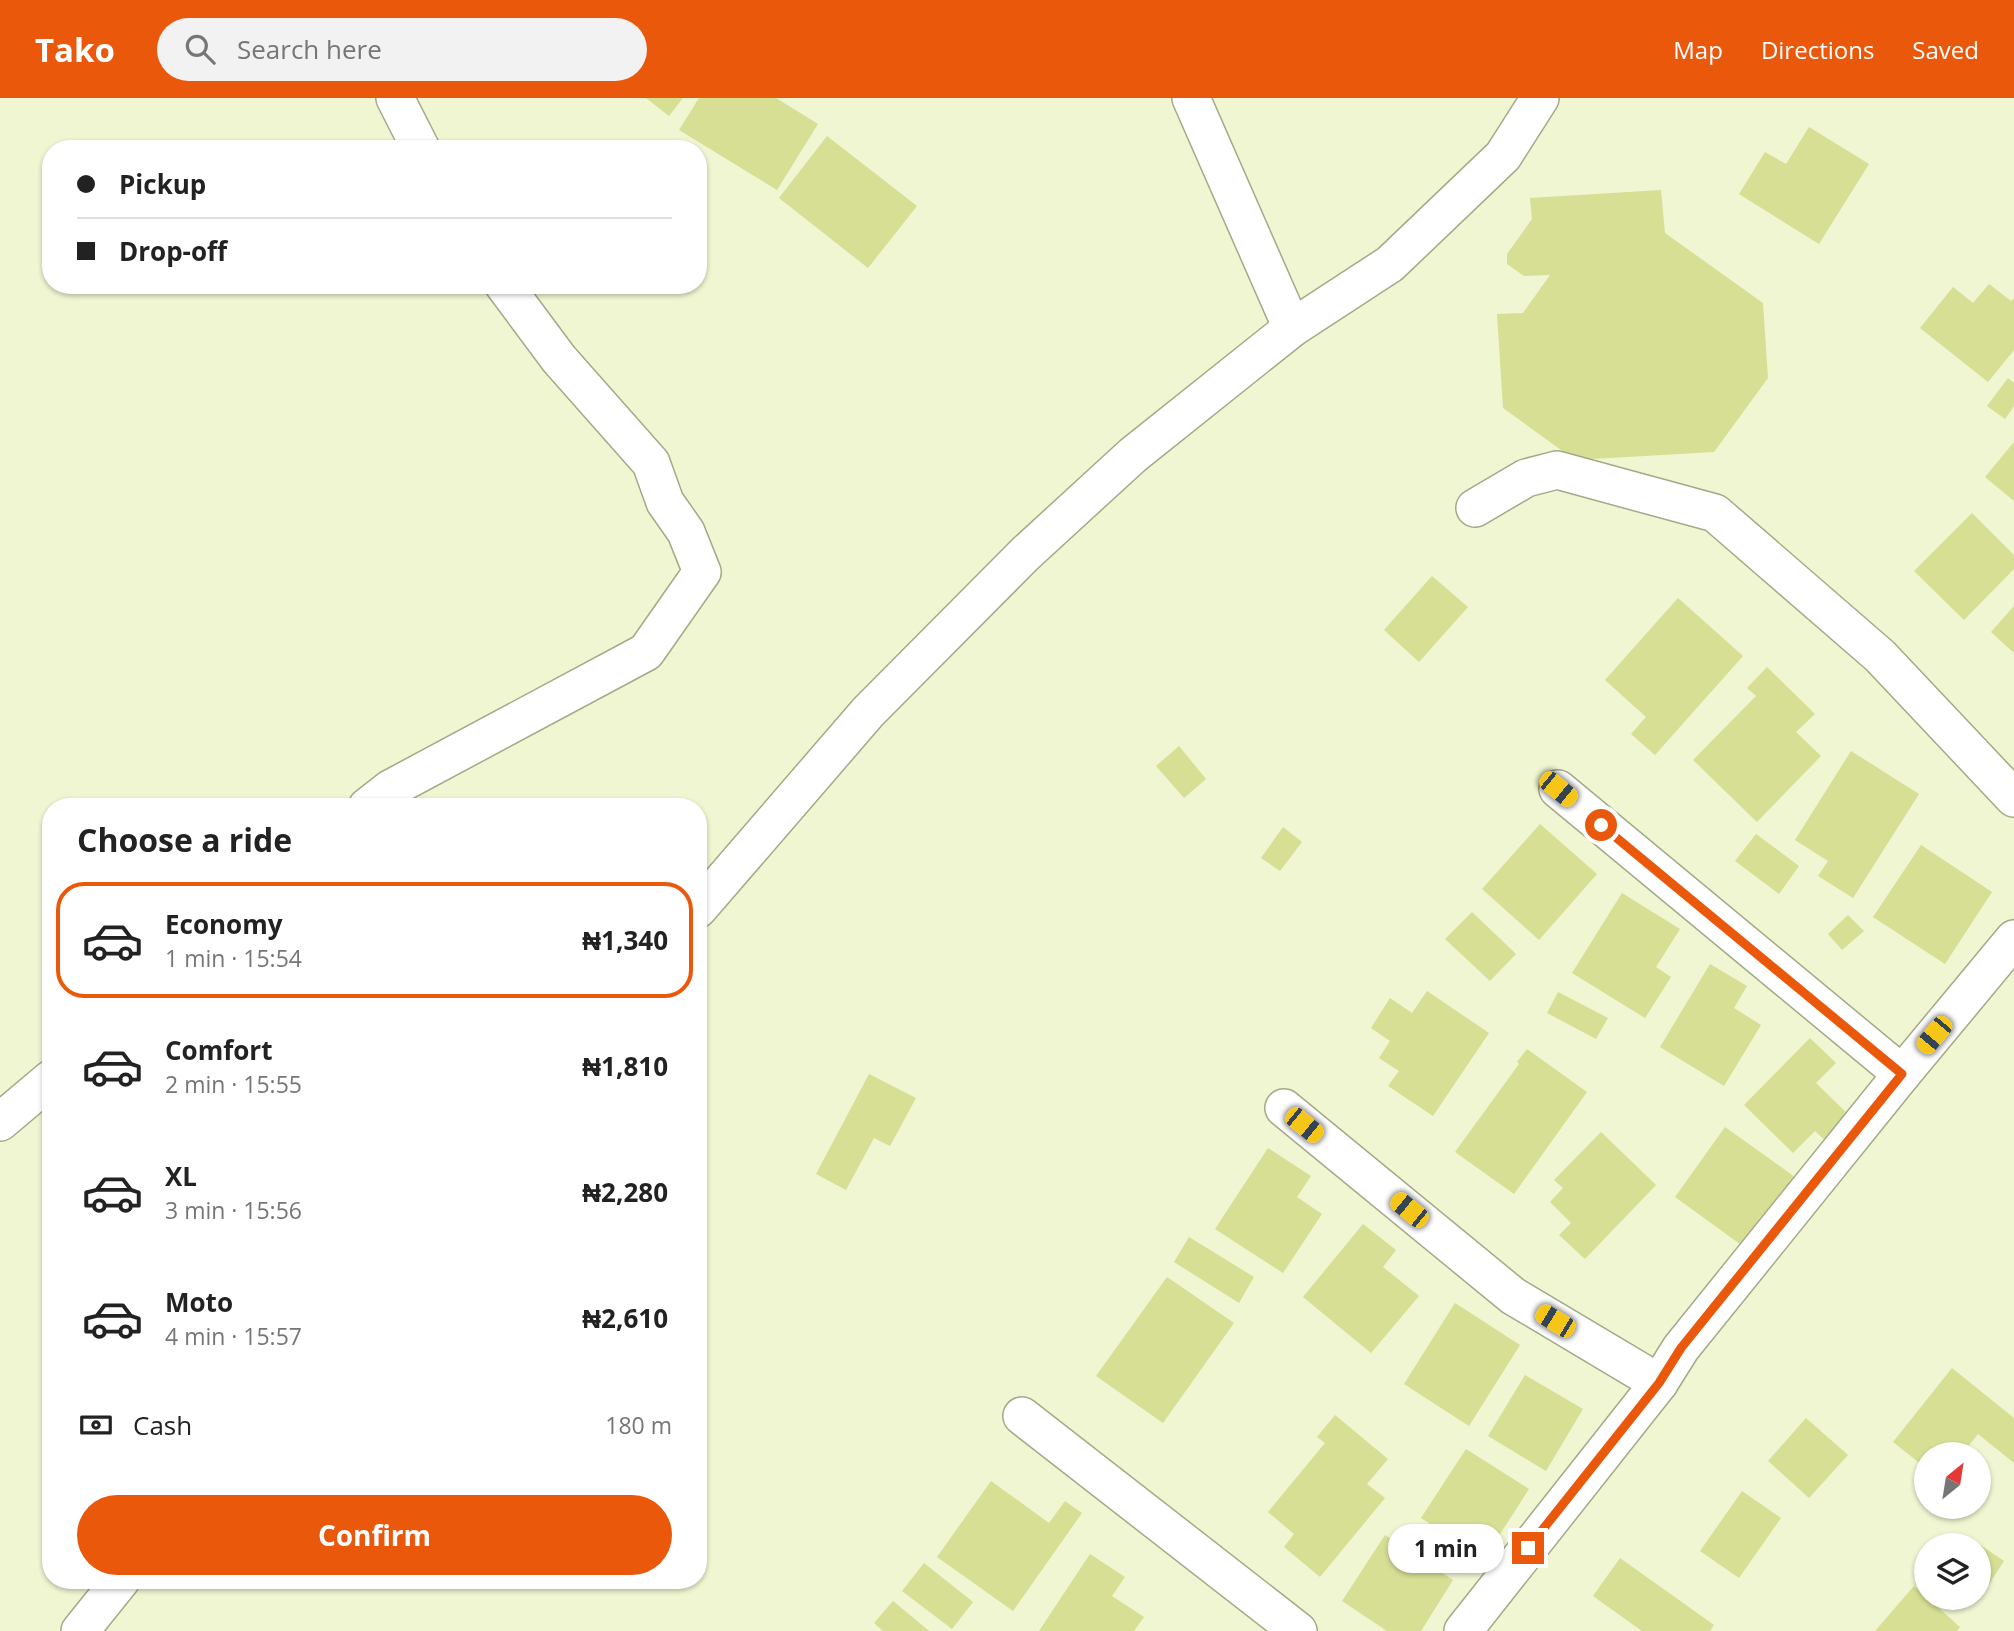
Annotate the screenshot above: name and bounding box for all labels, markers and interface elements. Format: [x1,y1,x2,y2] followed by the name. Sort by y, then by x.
[157,18,647,81] search box
[35,27,115,72] text: Tako
[181,30,219,68] icon: search
[237,31,382,67] text: Search here
[1673,33,1723,66] text: Map
[1761,33,1874,66] text: Directions
[1912,33,1979,66] text: Saved
[119,166,206,202] text: Pickup
[119,233,227,269] text: Drop-off
[1536,768,1581,810] car
[1585,809,1617,841] route start
[77,818,292,861] text: Choose a ride
[165,906,283,942] text: Economy
[81,909,144,972] icon: car
[582,922,668,958] text: ₦1,340
[165,942,302,974] text: 1 min · 15:54
[1913,1012,1956,1058] car
[165,1032,272,1068] text: Comfort
[81,1035,144,1098] icon: car
[582,1048,668,1084] text: ₦1,810
[165,1068,302,1100] text: 2 min · 15:55
[1282,1104,1327,1146] car
[165,1158,197,1194] text: XL
[81,1161,144,1224] icon: car
[582,1174,668,1210] text: ₦2,280
[1387,1189,1432,1231] car
[165,1194,302,1226] text: 3 min · 15:56
[165,1284,233,1320] text: Moto
[81,1287,144,1350] icon: car
[582,1300,668,1336] text: ₦2,610
[1532,1301,1579,1341] car
[165,1320,302,1352] text: 4 min · 15:57
[77,1406,115,1444] icon: cash
[133,1407,192,1443] text: Cash
[605,1409,672,1441] text: 180 m
[1914,1442,1992,1519] north arrow
[1914,1442,1991,1610] map controls
[77,1495,672,1575] button: Confirm
[1388,1524,1504,1572] callout: 1 min
[1414,1532,1478,1564] text: 1 min
[1512,1532,1544,1564] route end
[1914,1533,1991,1610] button: layers

